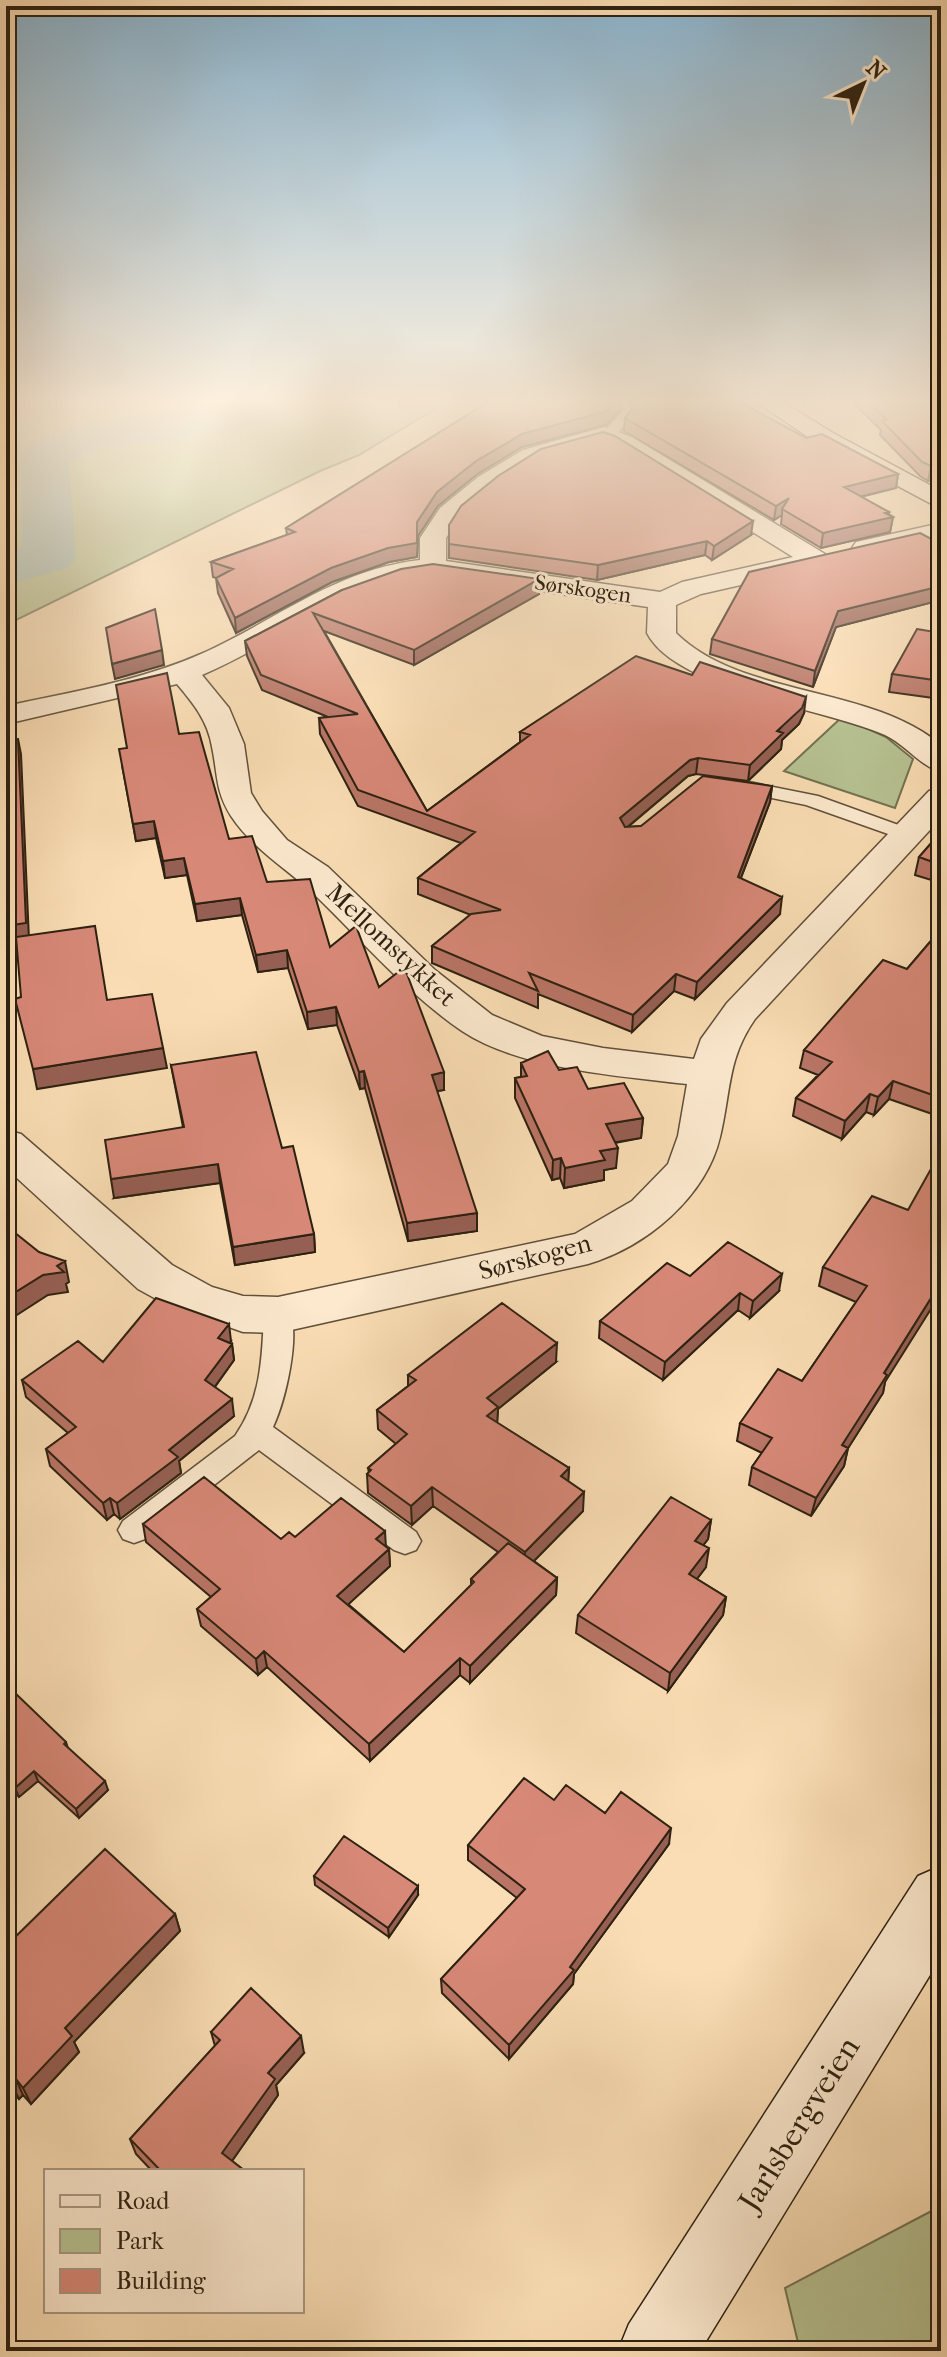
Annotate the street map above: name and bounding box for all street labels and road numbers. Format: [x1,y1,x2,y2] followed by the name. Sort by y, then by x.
[533,569,633,609] street label: Sørskogen
[320,877,463,1013] street label: Mellomstykket
[475,1227,595,1287] street label: Sørskogen
[729,2030,868,2221] street label: Jarlsbergveien

